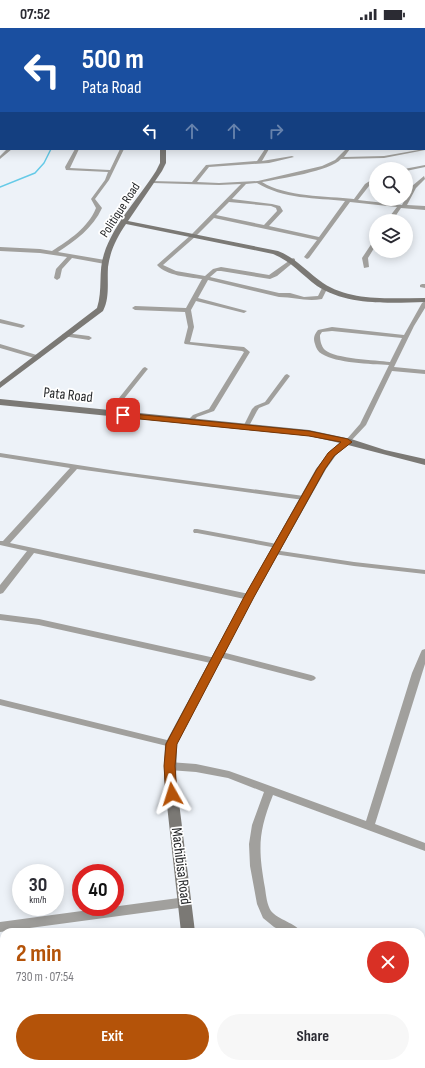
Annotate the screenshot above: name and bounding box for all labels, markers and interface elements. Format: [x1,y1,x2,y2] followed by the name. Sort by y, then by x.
[20,5,50,24] text: 07:52
[82,43,144,76] text: 500 m
[16,44,68,96] icon: left
[82,77,141,98] text: Pata Road
[139,120,161,142] icon: left
[181,120,203,142] icon: ahead
[223,120,245,142] icon: ahead
[265,120,287,142] icon: right
[369,162,413,258] map controls
[369,162,413,206] button: search
[96,180,144,240] street label: Politique Road
[369,214,413,258] button: layers
[42,383,94,407] street label: Pata Road
[106,398,140,432] pin
[112,404,134,426] icon: arrive
[151,773,193,815] position arrow
[167,826,195,906] street label: Machibisa Road
[72,864,124,916] speed limit sign: 40
[29,873,47,897] text: 30
[29,894,47,906] text: km/h
[16,939,62,968] text: 2 min
[367,941,409,983] button: close
[16,969,74,985] text: 730 m · 07:54
[16,1014,209,1060] button: Exit
[217,1014,409,1060] button: Share

